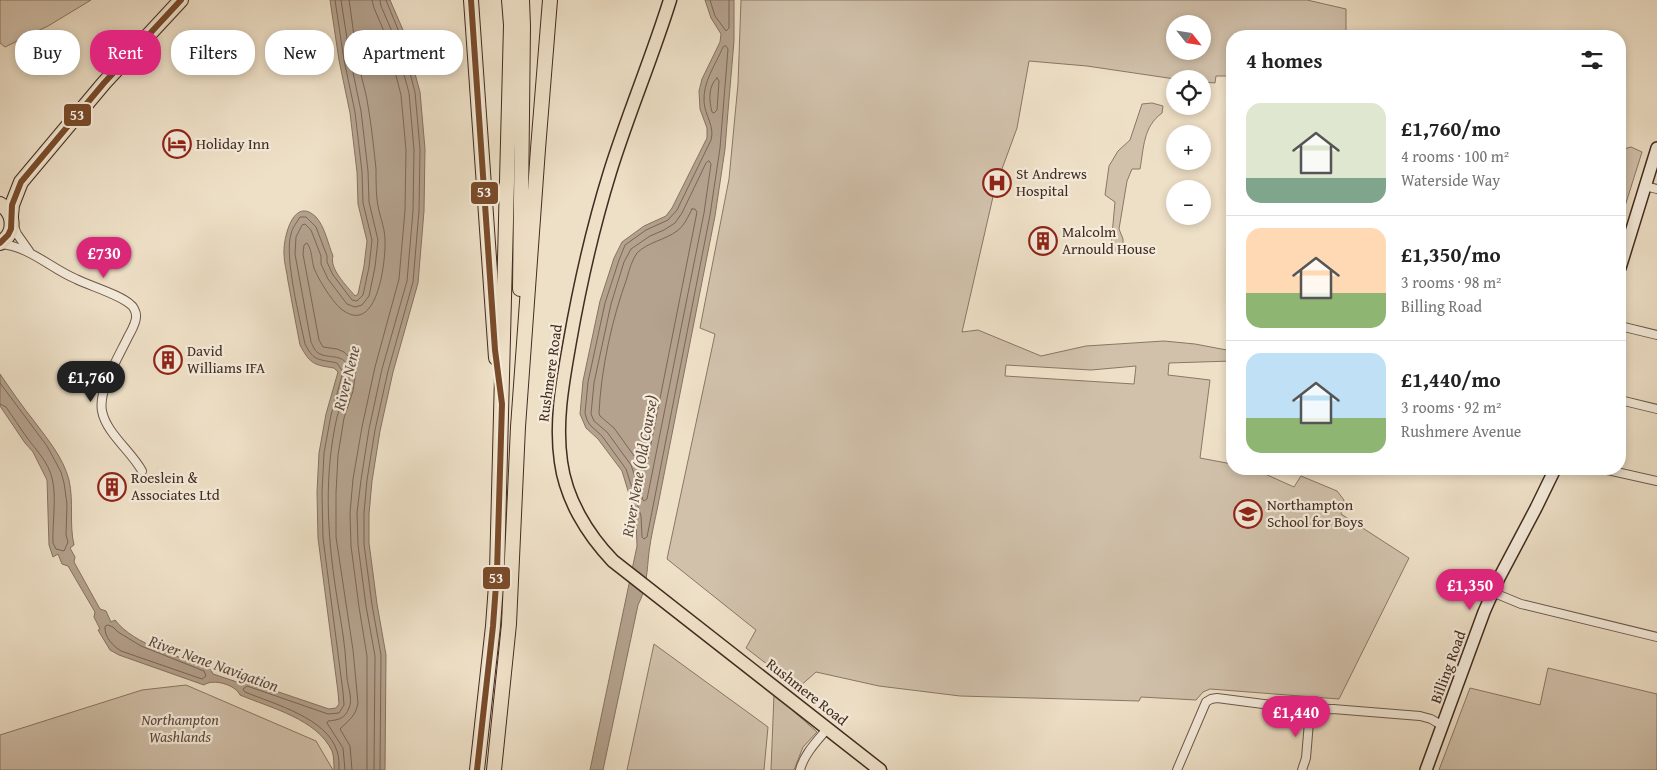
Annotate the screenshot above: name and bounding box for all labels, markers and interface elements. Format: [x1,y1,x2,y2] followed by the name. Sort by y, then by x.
[1166,15,1211,60] north arrow
[1166,15,1211,225] map controls
[15,30,80,75] chip: Buy
[90,30,161,75] chip: Rent
[171,30,255,75] chip: Filters
[265,30,334,75] chip: New
[344,30,463,75] chip: Apartment
[1246,45,1322,76] text: 4 homes
[1578,46,1606,74] icon: filters
[1166,70,1211,115] button: locate
[63,103,92,127] line badge: 53
[70,105,84,125] text: 53
[1401,113,1501,144] text: £1,760/mo
[1286,123,1346,183] icon: home
[1166,125,1211,170] button: +
[162,129,192,159] hotel icon: Holiday Inn
[196,133,270,154] place label: Holiday Inn
[1401,144,1509,168] text: 4 rooms · 100 m²
[1016,163,1087,201] place label: St Andrews Hospital
[982,168,1012,198] hospital icon: St Andrews Hospital
[1401,168,1500,192] text: Waterside Way
[1166,180,1211,225] button: −
[470,181,499,205] line badge: 53
[477,182,491,202] text: 53
[1062,221,1156,259] place label: Malcolm Arnould House
[1028,226,1058,256] building icon: Malcolm Arnould House
[74,236,134,279] pin: £730
[1401,239,1501,270] text: £1,350/mo
[87,241,121,265] text: £730
[1286,248,1346,308] icon: home
[1401,270,1501,294] text: 3 rooms · 98 m²
[1401,294,1482,318] text: Billing Road
[532,323,567,423] street label: Rushmere Road
[187,340,265,378] place label: David Williams IFA
[326,342,366,414] water label: River Nene
[153,345,183,375] building icon: David Williams IFA
[50,360,132,403] pin: £1,760
[1401,364,1501,395] text: £1,440/mo
[68,365,114,389] text: £1,760
[1286,373,1346,433] icon: home
[615,393,663,540] water label: River Nene (Old Course)
[1401,395,1501,419] text: 3 rooms · 92 m²
[1401,419,1521,443] text: Rushmere Avenue
[131,467,220,505] place label: Roeslein & Associates Ltd
[97,472,127,502] building icon: Roeslein & Associates Ltd
[1267,494,1364,532] place label: Northampton School for Boys
[1233,499,1263,529] school or university icon: Northampton School for Boys
[482,566,511,590] line badge: 53
[489,568,503,588] text: 53
[1429,568,1511,611] pin: £1,350
[1447,573,1493,597] text: £1,350
[145,628,282,698] water label: River Nene Navigation
[1425,628,1470,706] street label: Billing Road
[762,653,852,730] street label: Rushmere Road
[1255,696,1337,738] pin: £1,440
[1273,700,1319,724] text: £1,440
[141,709,219,747] park label: Northampton Washlands

